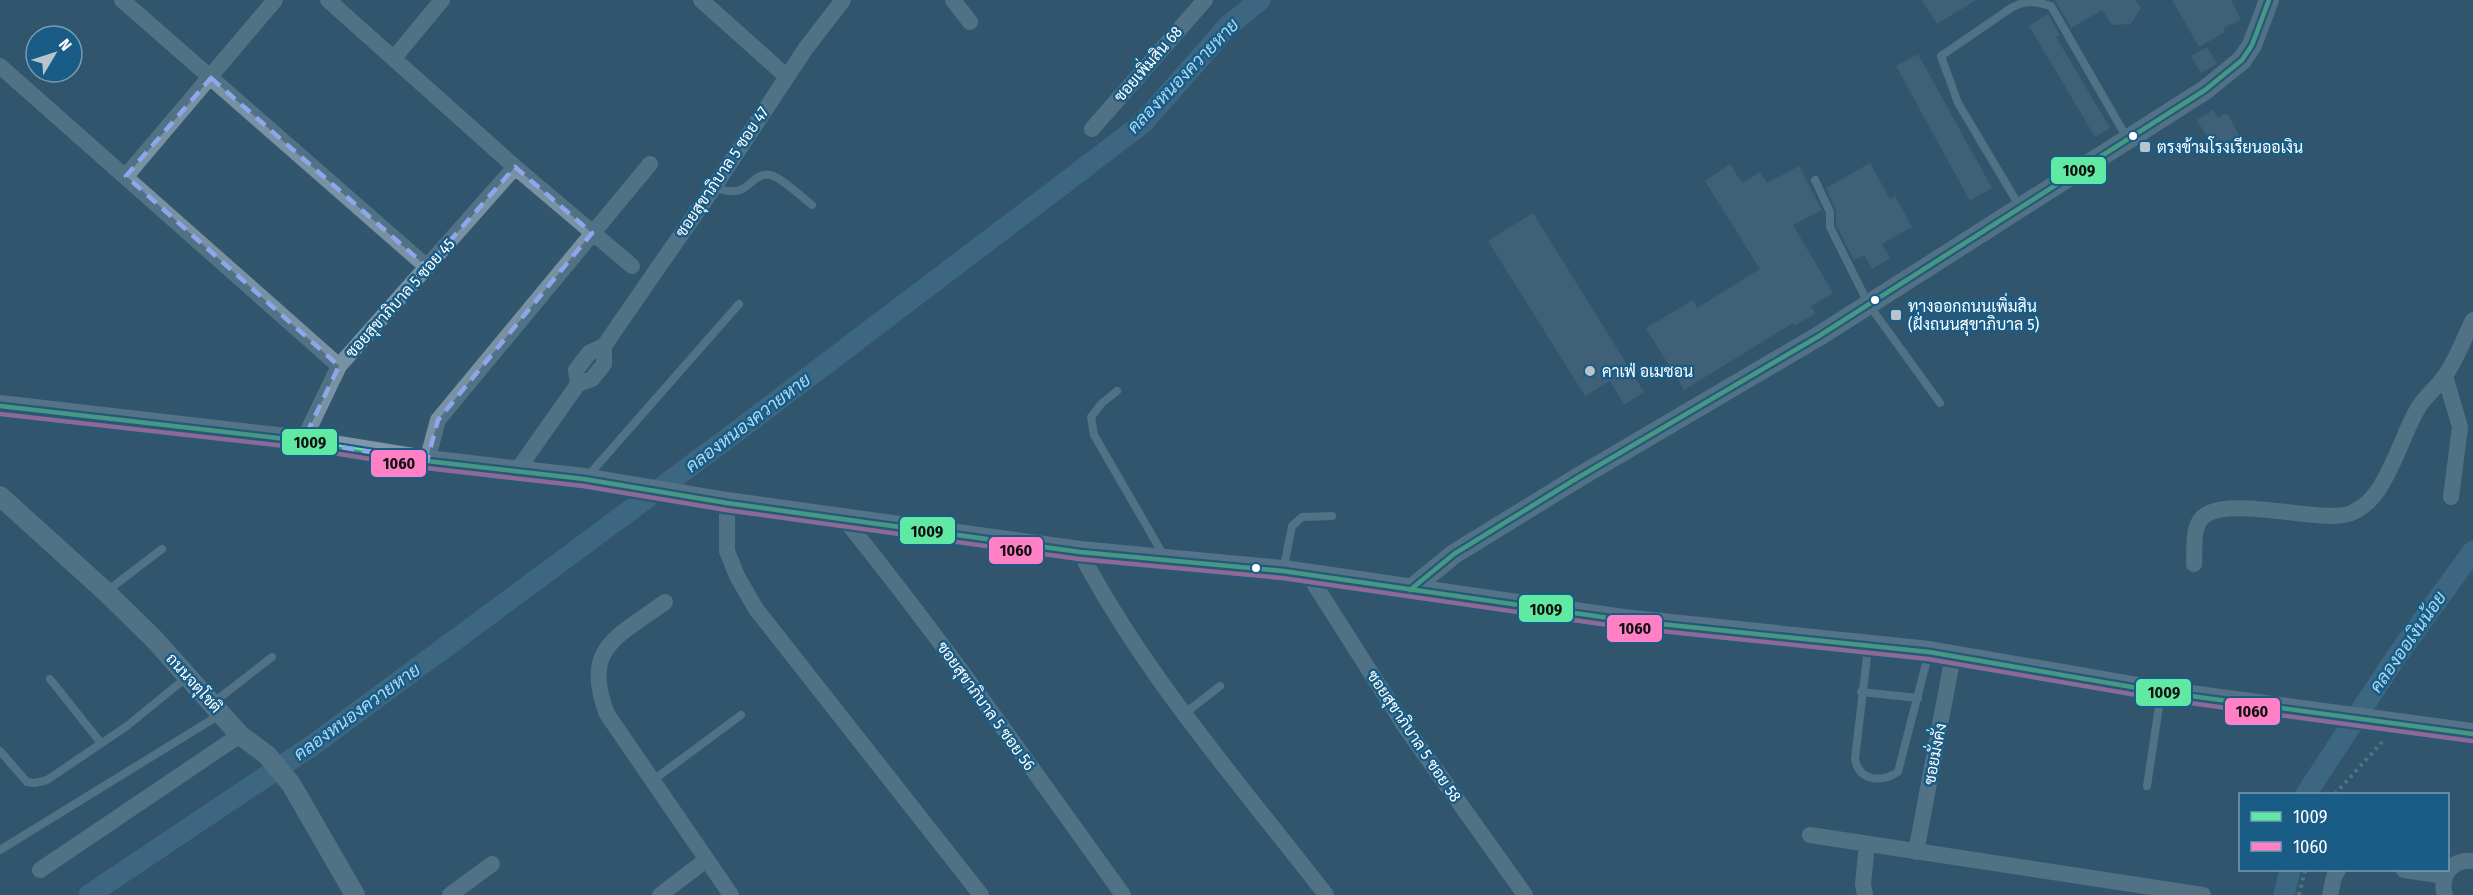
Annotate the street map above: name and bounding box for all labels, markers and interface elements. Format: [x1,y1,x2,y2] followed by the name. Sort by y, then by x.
[1123,14,1243,138] water label: คลองหนองควายหาย
[1107,20,1186,106] street label: ซอยเพิ่มสิน 68
[24,24,84,84] north arrow
[55,35,76,55] text: N
[671,103,775,242] street label: ซอยสุขาภิบาล 5 ซอย 47
[2127,130,2139,142] unlabelled marker
[2157,136,2303,157] place label: ตรงข้ามโรงเรียนออเงิน
[2138,140,2152,154] marker: ตรงข้ามโรงเรียนออเงิน
[2050,156,2107,185] line badge: 1009
[2063,161,2095,180] text: 1009
[341,234,460,363] street label: ซอยสุขาภิบาล 5 ซอย 45
[1908,292,2039,336] place label: ทางออกถนนเพิ่มสิน (ฝั่งถนนสุขาภิบาล 5)
[1869,294,1881,306] unlabelled marker
[1889,308,1903,322] marker: ทางออกถนนเพิ่มสิน (ฝั่งถนนสุขาภิบาล 5)
[1602,362,1693,381] place label: คาเฟ่ อเมซอน
[1583,364,1597,378] marker: คาเฟ่ อเมซอน
[681,369,815,477] water label: คลองหนองควายหาย
[281,428,338,456] line badge: 1009
[294,433,326,452] text: 1009
[370,449,427,478] line badge: 1060
[383,454,416,473] text: 1060
[899,516,956,545] line badge: 1009
[911,522,943,541] text: 1009
[988,536,1044,565] line badge: 1060
[1000,541,1033,560] text: 1060
[1250,562,1262,574] unlabelled marker
[2364,586,2451,697] water label: คลองออเงินน้อย
[1518,594,1574,623] line badge: 1009
[1530,600,1562,619] text: 1009
[1606,614,1663,643] line badge: 1060
[1619,619,1652,638] text: 1060
[931,638,1039,775] street label: ซอยสุขาภิบาล 5 ซอย 56
[161,648,227,718] street label: ถนนจตุโชติ
[289,659,425,765] water label: คลองหนองควายหาย
[1361,667,1465,806] street label: ซอยสุขาภิบาล 5 ซอย 58
[2135,678,2192,707] line badge: 1009
[2148,683,2180,702] text: 1009
[2224,697,2281,726] line badge: 1060
[2236,702,2269,721] text: 1060
[1915,721,1950,786] street label: ซอยมั่งคั่ง
[2239,793,2449,871] legend
[2293,806,2327,828] text: 1009
[2293,836,2328,858] text: 1060

